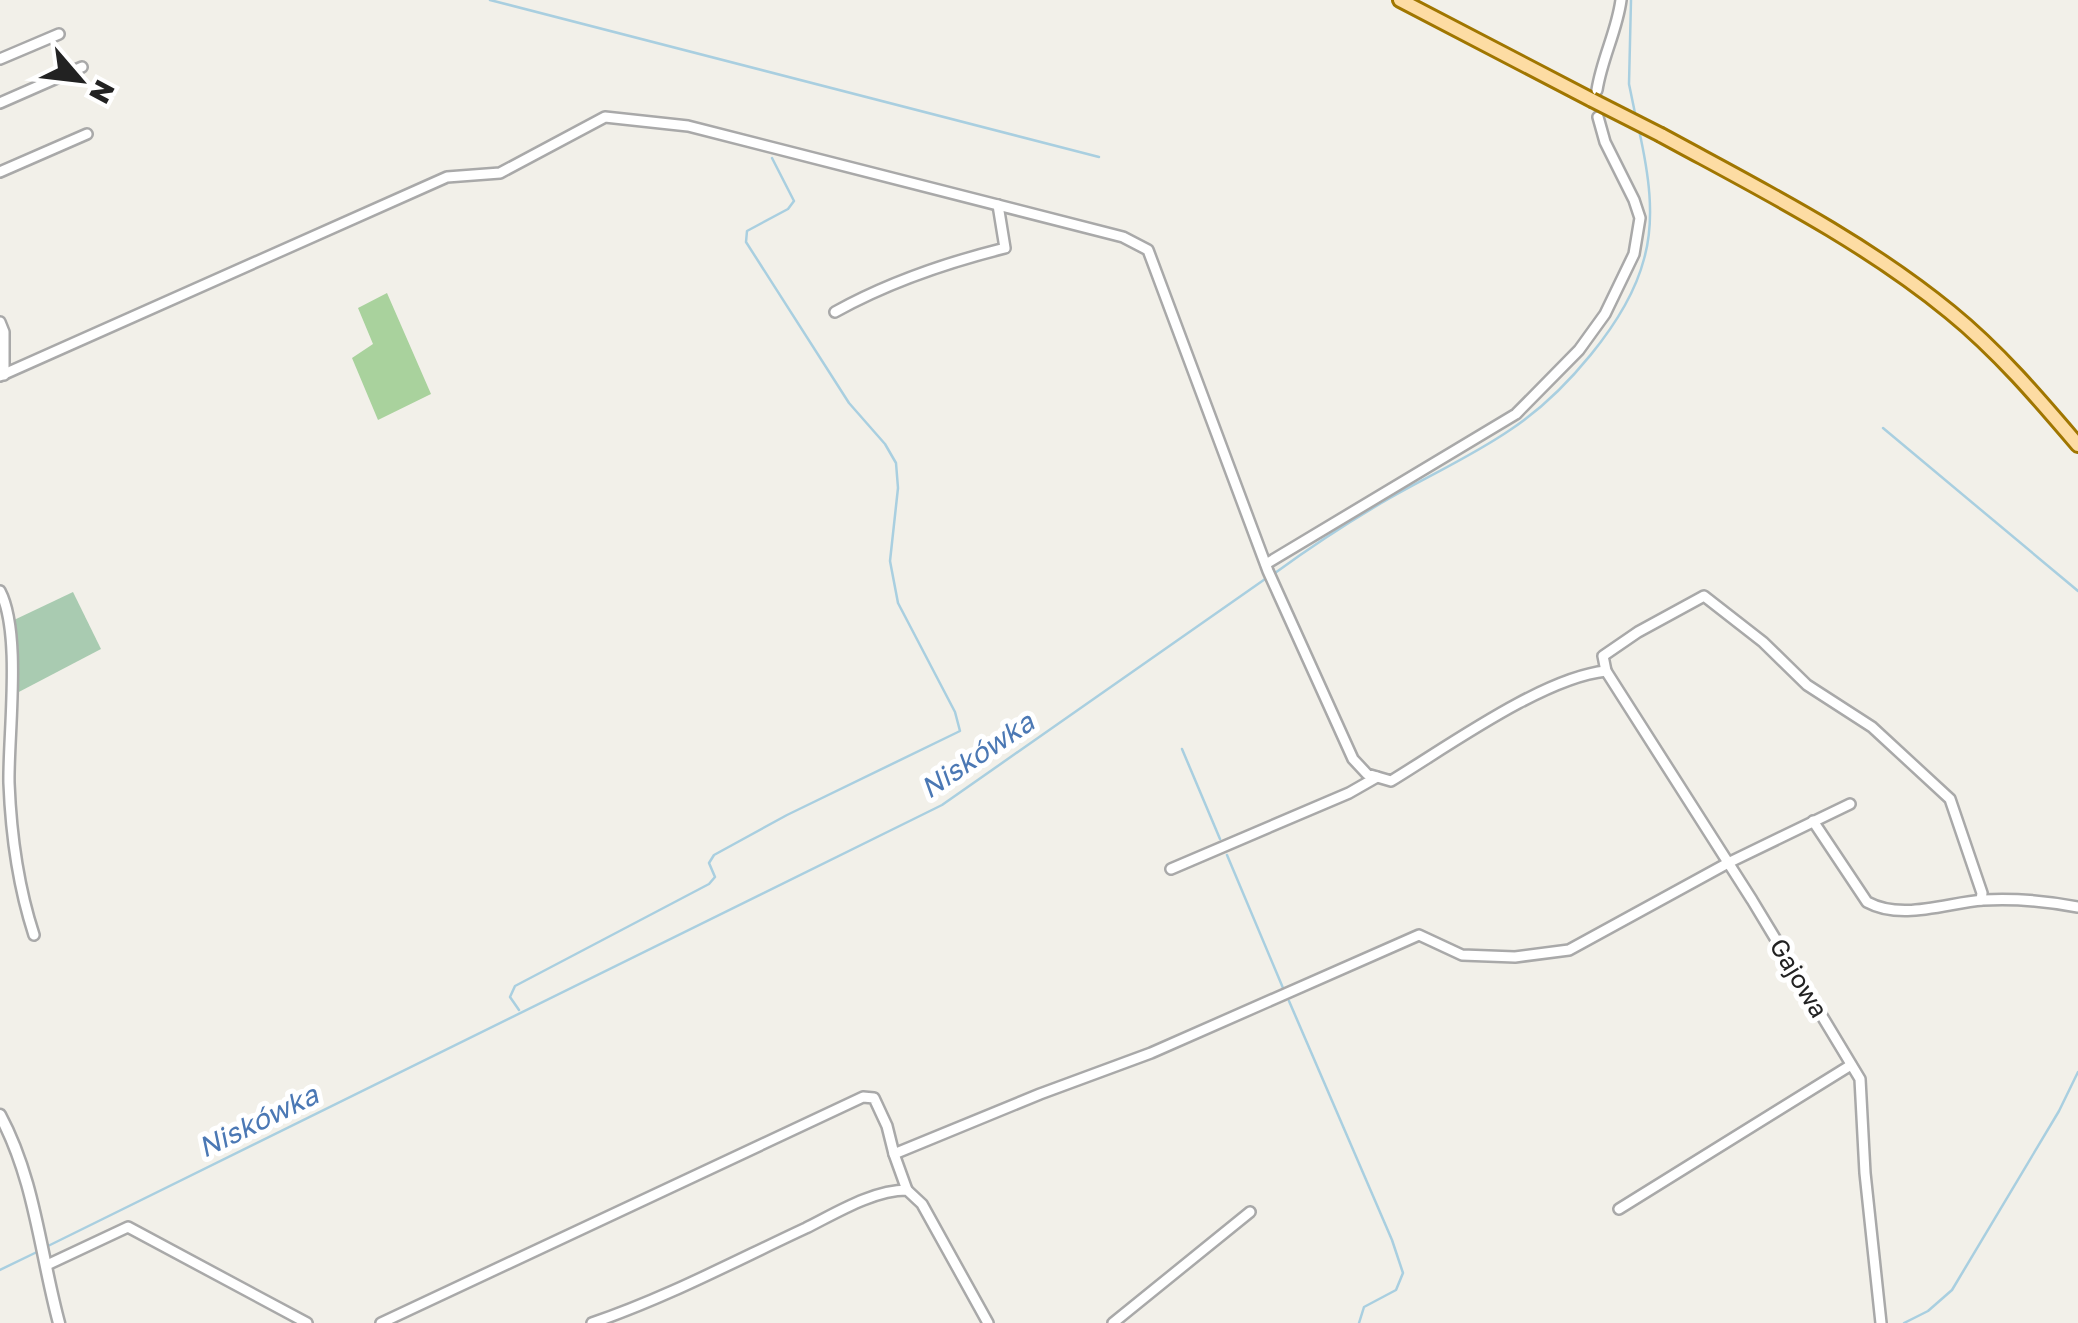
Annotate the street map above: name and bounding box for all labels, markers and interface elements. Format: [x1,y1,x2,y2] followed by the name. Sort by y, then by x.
[30,30,130,130] north arrow
[83,75,122,109] text: N
[914,704,1041,804] water label: Niskówka
[1764,932,1835,1023] street label: Gajowa
[192,1077,324,1164] water label: Niskówka

